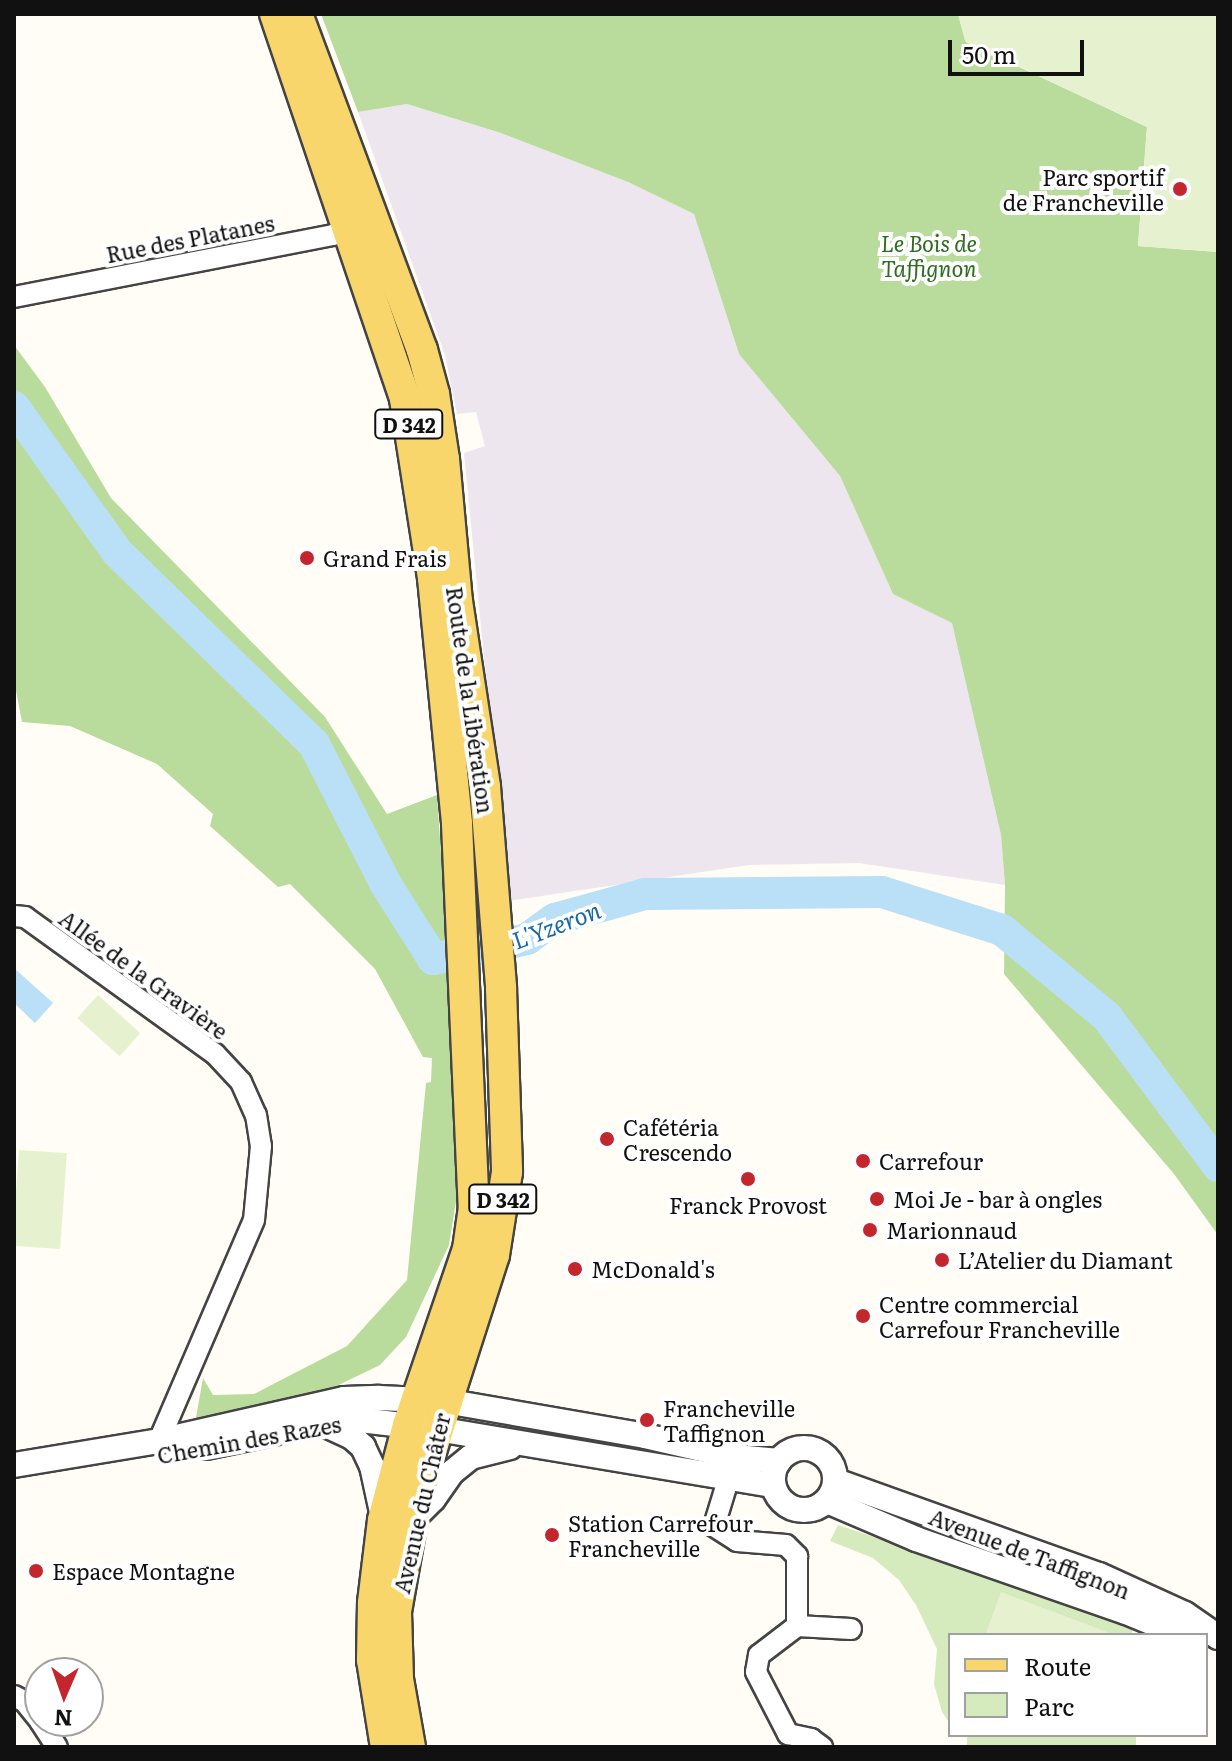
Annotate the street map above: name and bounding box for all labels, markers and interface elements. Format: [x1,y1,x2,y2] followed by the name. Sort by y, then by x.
[952,24,1088,74] scale bar
[962,36,1016,71] text: 50 m
[1003,163,1164,214] place label: Parc sportif de Francheville
[1171,180,1189,198] marker: Parc sportif de Francheville
[104,209,276,267] street label: Rue des Platanes
[881,229,977,280] park label: Le Bois de Taffignon
[373,408,445,440] road number: D 342
[323,545,446,571] place label: Grand Frais
[298,549,316,567] marker: Grand Frais
[442,585,500,815] street label: Route de la Libération
[508,894,604,954] water label: L'Yzeron
[55,904,233,1044] street label: Allée de la Gravière
[623,1113,732,1164] place label: Cafétéria Crescendo
[598,1130,616,1148] marker: Cafétéria Crescendo
[879,1148,983,1174] place label: Carrefour
[854,1152,872,1170] marker: Carrefour
[739,1170,757,1188] marker: Franck Provost
[467,1183,539,1215] road number: D 342
[893,1186,1102,1212] place label: Moi Je - bar à ongles
[868,1190,886,1208] marker: Moi Je - bar à ongles
[669,1192,827,1218] place label: Franck Provost
[886,1217,1017,1243] place label: Marionnaud
[861,1221,879,1239] marker: Marionnaud
[958,1247,1173,1273] place label: L’Atelier du Diamant
[933,1251,951,1269] marker: L’Atelier du Diamant
[591,1256,715,1282] place label: McDonald's
[566,1260,584,1278] marker: McDonald's
[879,1290,1120,1342] place label: Centre commercial Carrefour Francheville
[854,1307,872,1325] marker: Centre commercial Carrefour Francheville
[663,1394,795,1446] place label: Francheville Taffignon
[155,1410,343,1468] street label: Chemin des Razes
[387,1410,455,1596] street label: Avenue du Châter
[638,1411,656,1429] marker: Francheville Taffignon
[926,1502,1134,1604] street label: Avenue de Taffignon
[568,1509,753,1560] place label: Station Carrefour Francheville
[543,1526,561,1544] marker: Station Carrefour Francheville
[52,1558,235,1584] place label: Espace Montagne
[27,1562,45,1580] marker: Espace Montagne
[948,1633,1208,1737] legend
[1024,1648,1091,1683] text: Route
[24,1657,104,1737] north arrow
[1024,1688,1074,1723] text: Parc
[53,1703,73,1736] text: N

